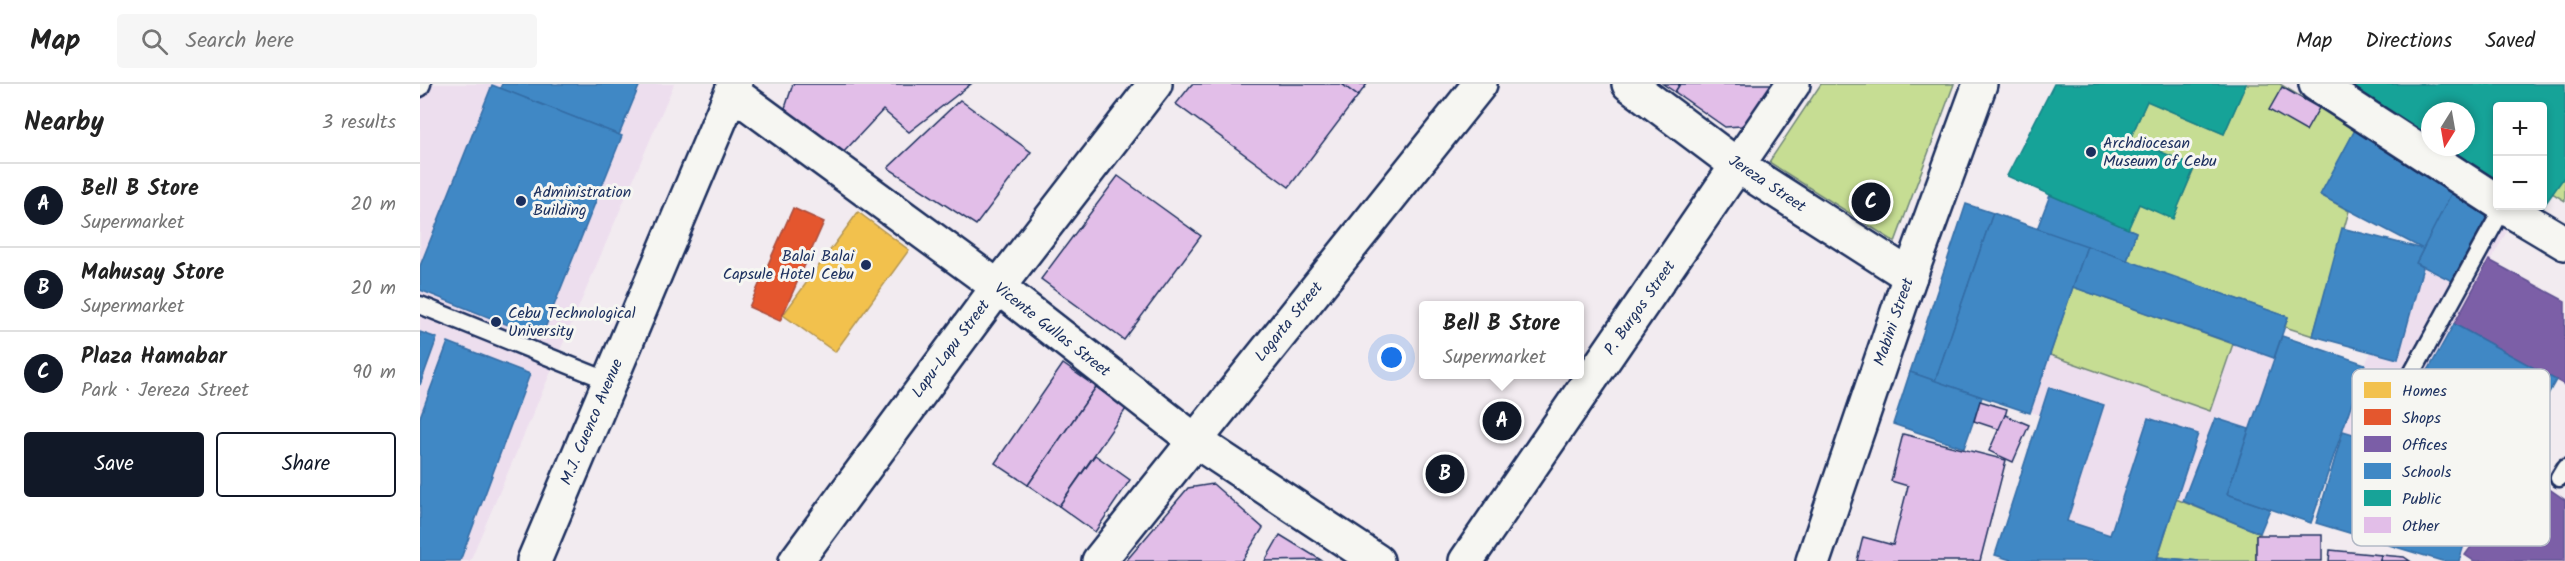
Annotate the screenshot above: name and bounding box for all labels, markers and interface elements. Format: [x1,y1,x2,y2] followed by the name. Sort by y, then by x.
[117,14,537,68] search box
[30,19,81,64] text: Map
[186,24,294,59] text: Search here
[138,25,171,58] icon: search
[2296,25,2332,58] text: Map
[2365,25,2452,58] text: Directions
[2485,25,2535,58] text: Saved
[24,102,104,144] text: Nearby
[2421,102,2475,156] north arrow
[2493,102,2547,210] map controls
[2493,102,2547,156] button: +
[322,107,396,139] text: 3 results
[2103,131,2217,174] place label: Archdiocesan Museum of Cebu
[2084,145,2098,159] marker: Archdiocesan Museum of Cebu
[1723,149,1811,220] street label: Jereza Street
[2493,156,2547,210] button: −
[81,172,199,207] text: Bell B Store
[533,180,631,223] place label: Administration Building
[1852,180,1890,224] pin: C
[37,189,50,221] text: A
[350,189,396,221] text: 20 m
[514,194,528,208] marker: Administration Building
[81,207,184,239] text: Supermarket
[723,244,855,287] place label: Balai Balai Capsule Hotel Cebu
[1598,255,1682,361] street label: P. Burgos Street
[81,256,224,291] text: Mahusay Store
[859,258,873,272] marker: Balai Balai Capsule Hotel Cebu
[37,273,50,305] text: B
[350,273,396,305] text: 20 m
[1867,274,1921,369] street label: Mabini Street
[1249,276,1330,368] street label: Logarta Street
[989,277,1116,384] street label: Vicente Gullas Street
[81,291,184,323] text: Supermarket
[906,294,997,403] street label: Lapu-Lapu Street
[508,301,636,344] place label: Cebu Technological University
[1419,301,1584,379] popup
[1443,307,1560,342] text: Bell B Store
[489,315,503,329] marker: Cebu Technological University
[81,340,227,375] text: Plaza Hamabar
[1443,342,1546,374] text: Supermarket
[1377,343,1406,372] your location
[554,355,630,489] street label: M.J. Cuenco Avenue
[37,357,50,389] text: C
[352,357,396,389] text: 90 m
[2352,369,2550,546] legend
[81,375,249,407] text: Park · Jereza Street
[2402,379,2447,404] text: Homes
[1482,398,1522,444] pin: A
[2402,406,2441,431] text: Shops
[24,432,204,497] button: Save
[216,432,396,497] button: Share
[2402,433,2448,458] text: Offices
[1426,452,1464,496] pin: B
[2402,460,2452,485] text: Schools
[2402,487,2442,512] text: Public
[2402,514,2441,539] text: Other

